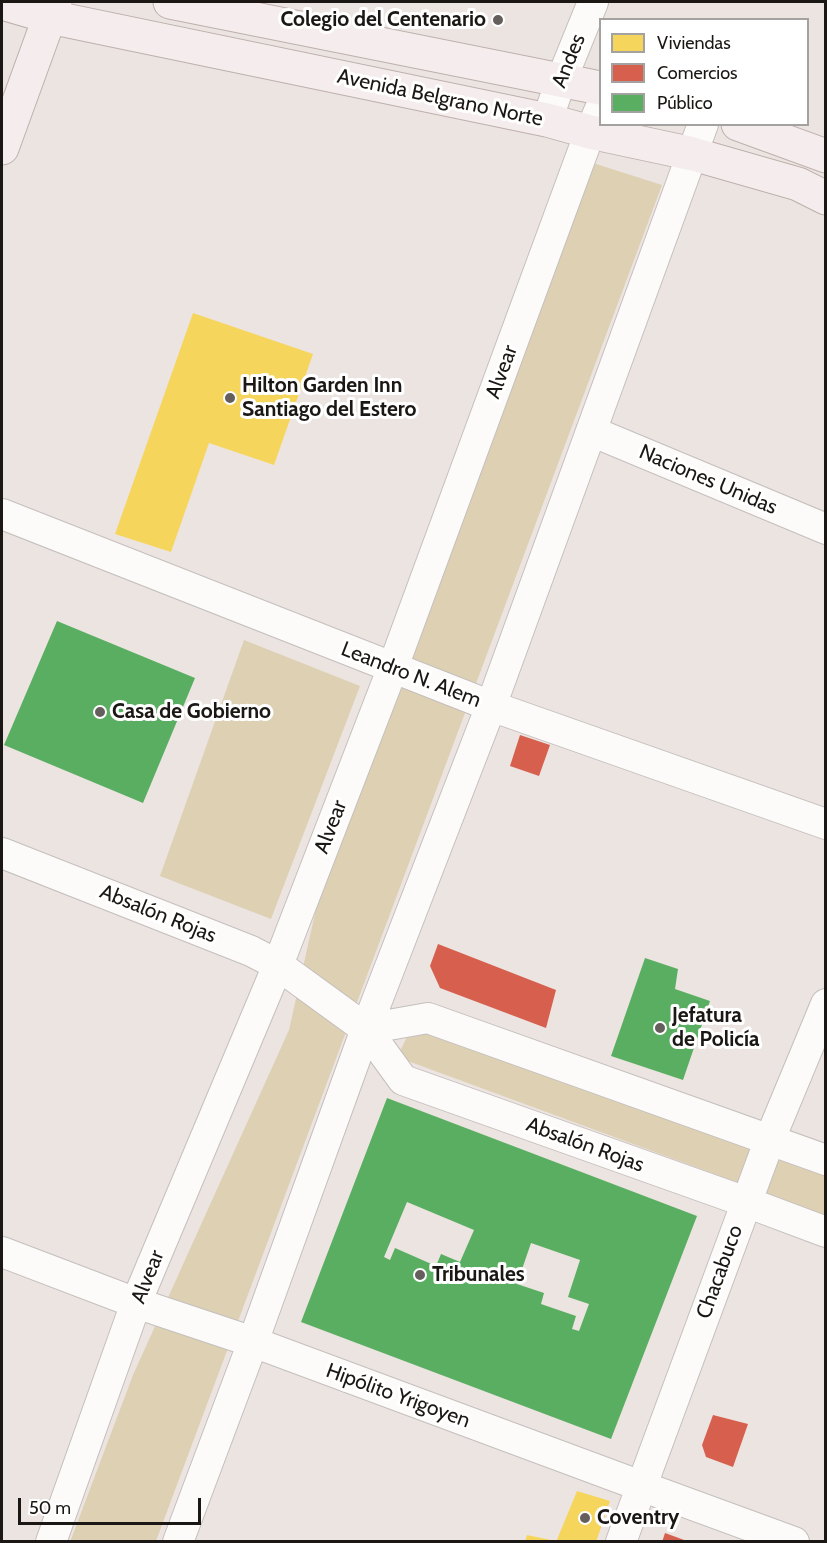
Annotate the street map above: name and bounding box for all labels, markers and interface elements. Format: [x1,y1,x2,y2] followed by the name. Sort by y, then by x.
[281,7,486,33] place label: Colegio del Centenario
[491,13,505,27] marker: Colegio del Centenario
[599,18,809,126] legend
[547,30,591,92] street label: Andes
[657,32,731,54] text: Viviendas
[657,62,738,84] text: Comercios
[335,64,545,132] street label: Avenida Belgrano Norte
[657,92,713,114] text: Público
[481,342,523,402] street label: Alvear
[242,373,417,423] place label: Hilton Garden Inn Santiago del Estero
[223,391,237,405] marker: Hilton Garden Inn Santiago del Estero
[635,440,781,520] street label: Naciones Unidas
[337,637,485,713] street label: Leandro N. Alem
[112,699,271,725] place label: Casa de Gobierno
[93,705,107,719] marker: Casa de Gobierno
[309,797,353,857] street label: Alvear
[96,879,220,949] street label: Absalón Rojas
[672,1003,759,1053] place label: Jefatura de Policía
[653,1021,667,1035] marker: Jefatura de Policía
[523,1112,647,1178] street label: Absalón Rojas
[691,1222,749,1322] street label: Chacabuco
[126,1247,170,1307] street label: Alvear
[432,1262,525,1288] place label: Tribunales
[413,1268,427,1282] marker: Tribunales
[323,1358,473,1434] street label: Hipólito Yrigoyen
[21,1486,204,1524] scale bar
[29,1497,71,1519] text: 50 m
[597,1505,679,1531] place label: Coventry
[578,1511,592,1525] marker: Coventry

